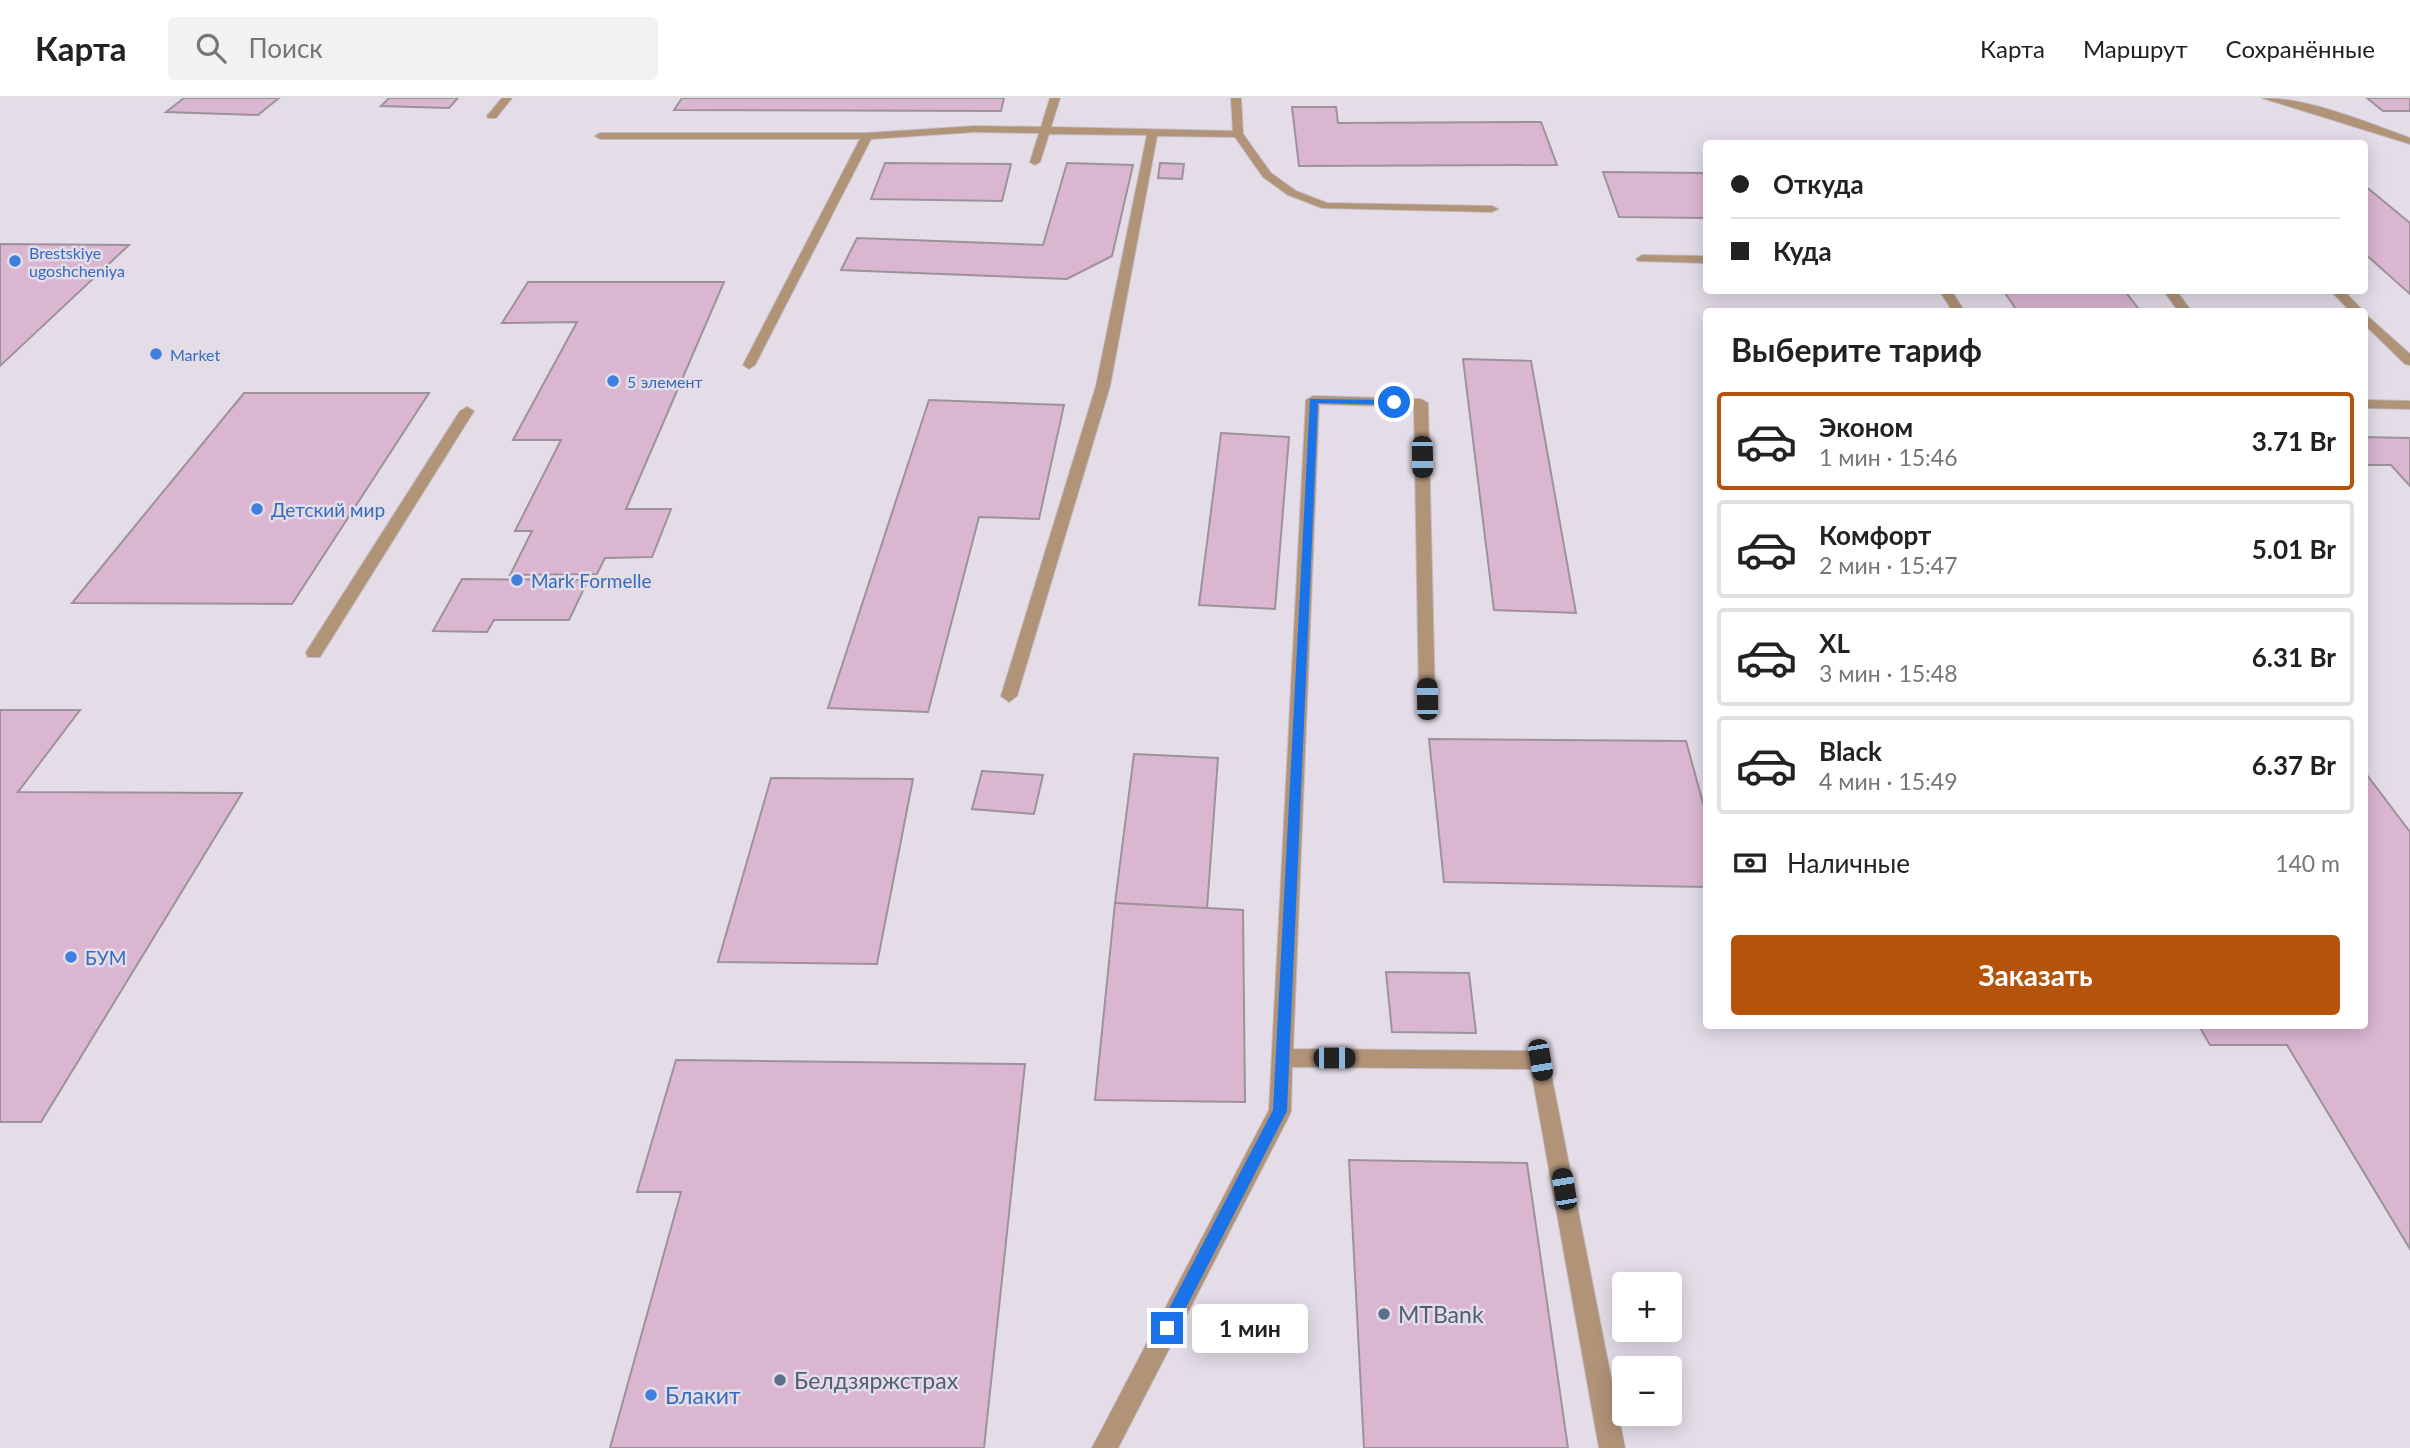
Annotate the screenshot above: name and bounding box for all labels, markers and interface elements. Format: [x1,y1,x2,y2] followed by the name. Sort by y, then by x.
[168,17,658,80] search box
[35,28,126,68] text: Карта
[192,29,230,67] icon: search
[248,32,323,64] text: Поиск
[1980,34,2045,63] text: Карта
[2083,34,2188,63] text: Маршрут
[2226,34,2375,63] text: Сохранённые
[1773,168,1864,200] text: Откуда
[1773,235,1832,267] text: Куда
[29,243,125,280] place label: Brestskiye ugoshcheniya
[7,253,23,269] marker: Brestskiye ugoshcheniya
[1731,330,1982,369] text: Выберите тариф
[170,345,220,364] place label: Market
[148,346,164,362] marker: Market
[627,372,703,391] place label: 5 элемент
[605,373,621,389] marker: 5 элемент
[1378,386,1410,418] route start
[1735,410,1798,473] icon: car
[1819,411,1913,443] text: Эконом
[2252,425,2336,457] text: 3.71 Br
[1412,436,1433,478] car
[1819,443,1958,471] text: 1 мин · 15:46
[271,498,385,521] place label: Детский мир
[249,501,265,517] marker: Детский мир
[1735,518,1798,581] icon: car
[1819,519,1931,551] text: Комфорт
[2252,533,2336,565] text: 5.01 Br
[1819,551,1958,579] text: 2 мин · 15:47
[531,569,652,592] place label: Mark Formelle
[509,572,525,588] marker: Mark Formelle
[1735,626,1798,689] icon: car
[1819,627,1850,659] text: XL
[2252,641,2336,673] text: 6.31 Br
[1819,659,1958,687] text: 3 мин · 15:48
[1417,678,1438,720] car
[1735,734,1798,797] icon: car
[1819,735,1882,767] text: Black
[2252,749,2336,781] text: 6.37 Br
[1819,767,1958,795] text: 4 мин · 15:49
[1731,844,1769,882] icon: cash
[1787,847,1910,879] text: Наличные
[2275,849,2340,877] text: 140 m
[1731,935,2340,1015] button: Заказать
[85,946,126,969] place label: БУМ
[63,949,79,965] marker: БУМ
[1527,1037,1554,1083] car
[1314,1048,1356,1069] car
[1551,1166,1578,1212] car
[1612,1272,1682,1426] map controls
[1612,1272,1682,1342] button: +
[1398,1300,1484,1328] place label: MTBank
[1192,1304,1307,1352] callout: 1 мин
[1376,1306,1392,1322] marker: MTBank
[1151,1312,1183,1344] route end
[1219,1314,1281,1342] text: 1 мин
[1612,1356,1682,1426] button: −
[794,1366,959,1394] place label: Белдзяржстрах
[772,1372,788,1388] marker: Белдзяржстрах
[665,1381,741,1409] place label: Блакит
[643,1387,659,1403] marker: Блакит

